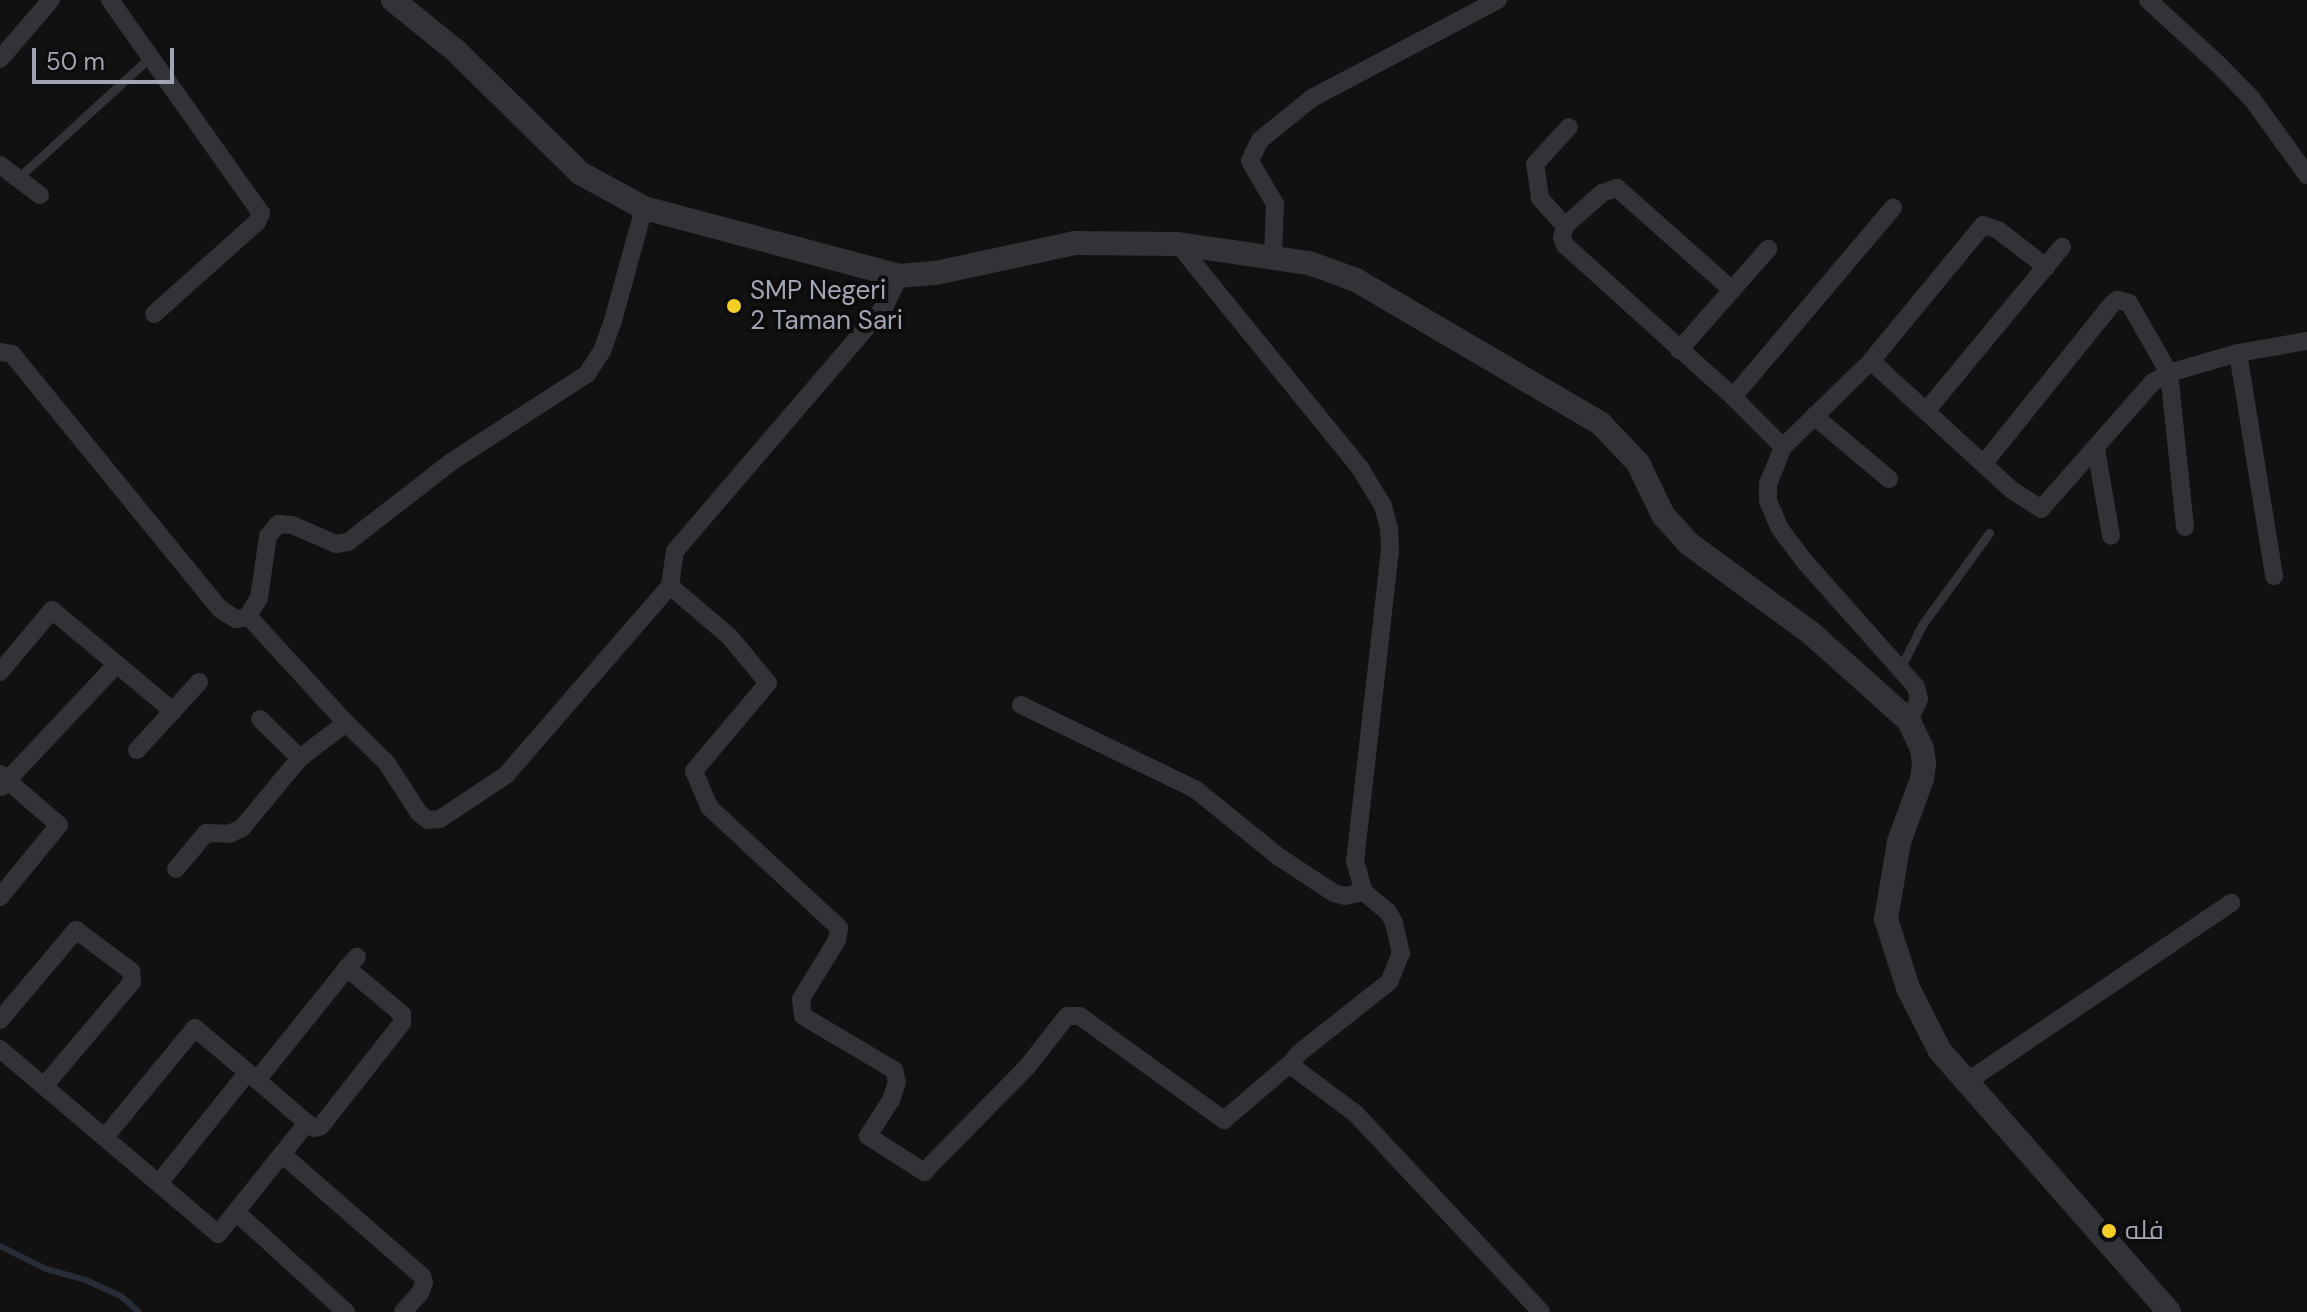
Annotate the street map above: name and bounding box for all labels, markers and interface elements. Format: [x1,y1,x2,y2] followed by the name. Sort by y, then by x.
[36,32,178,82] scale bar
[46,46,105,77] text: 50 m
[750,275,903,336] place label: SMP Negeri 2 Taman Sari
[725,297,743,315] marker: SMP Negeri 2 Taman Sari
[2125,1215,2164,1247] place label: فله
[2100,1222,2118,1240] marker: فله

